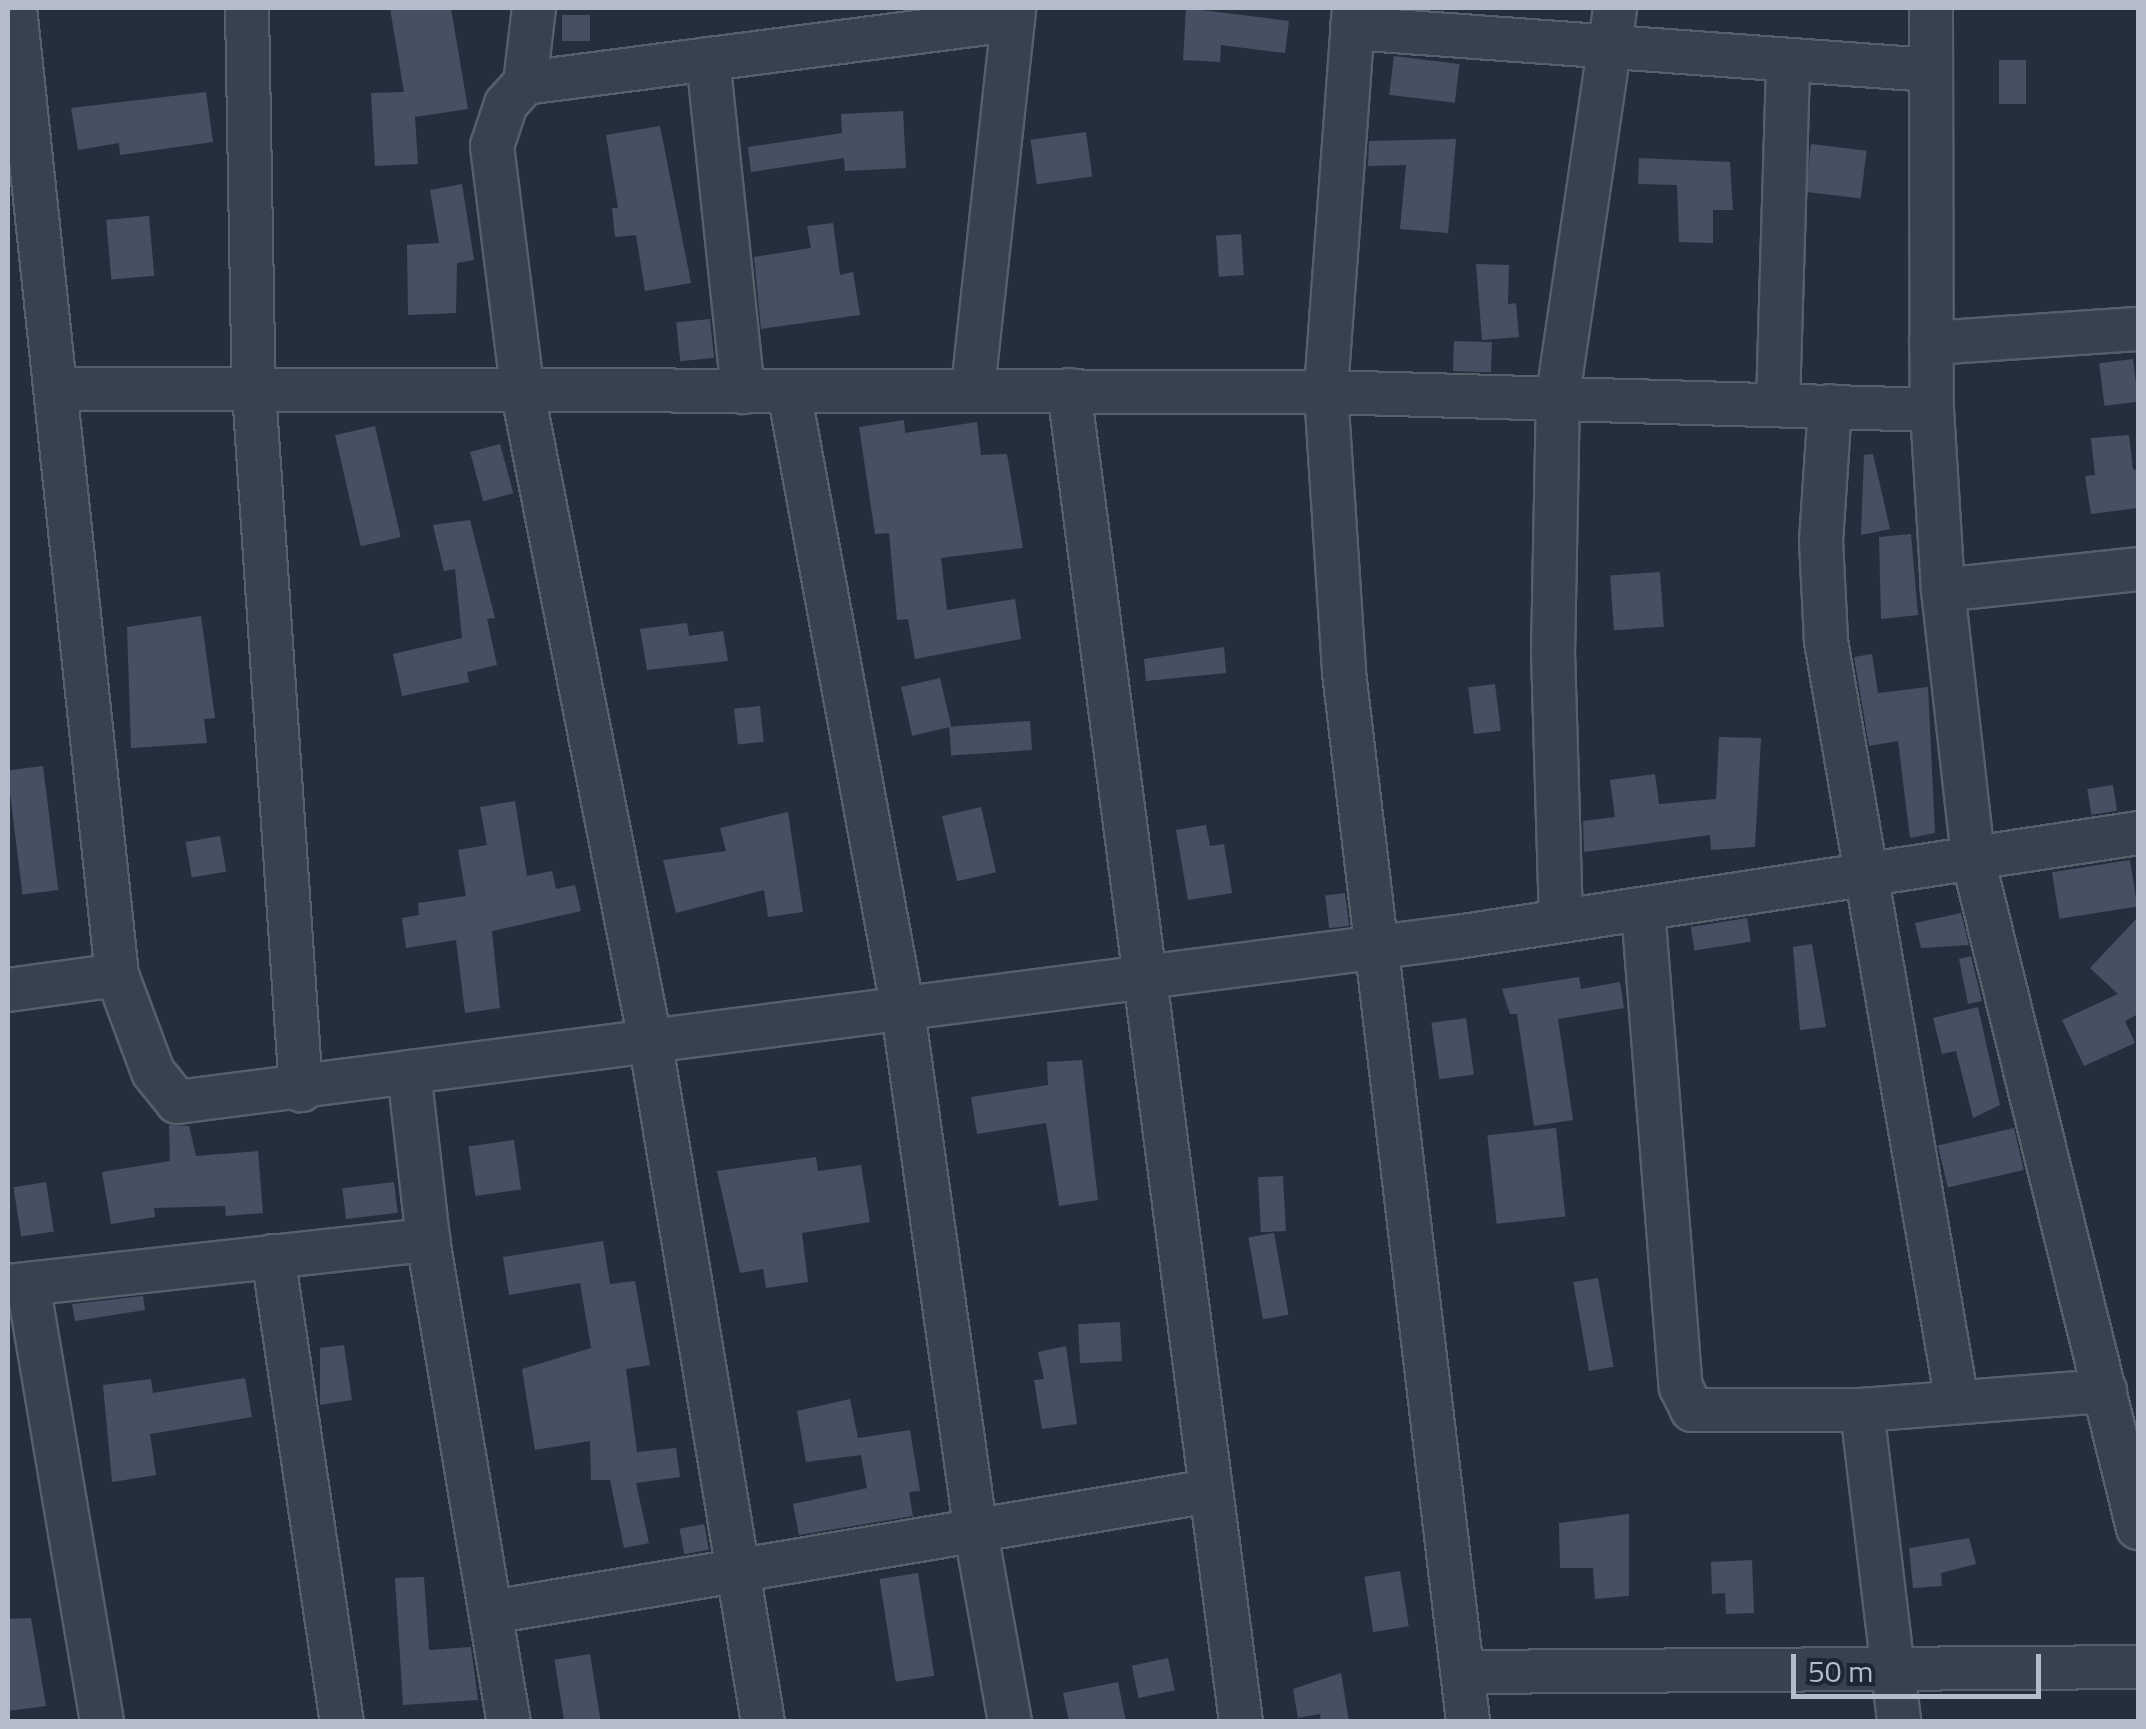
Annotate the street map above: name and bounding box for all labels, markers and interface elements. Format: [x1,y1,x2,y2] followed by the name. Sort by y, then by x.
[1796,1634,2046,1696] scale bar
[1808,1648,1873,1694] text: 50 m

